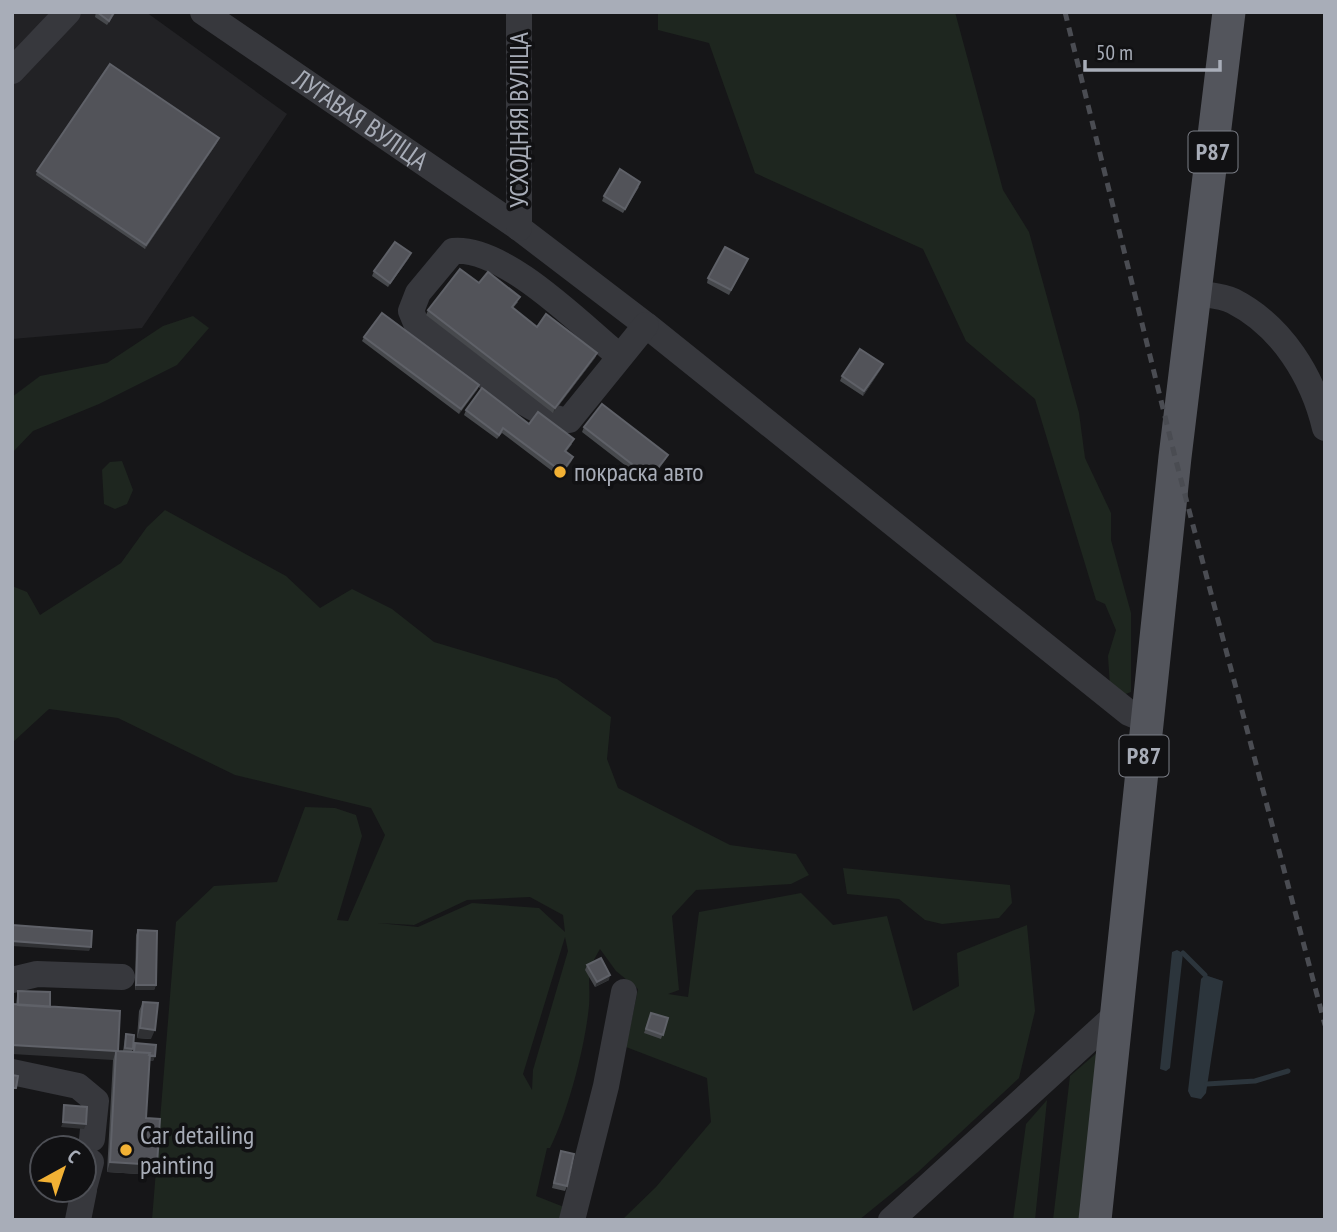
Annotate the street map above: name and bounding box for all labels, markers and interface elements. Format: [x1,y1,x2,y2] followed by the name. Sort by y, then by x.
[1085,28,1220,72] scale bar
[502,32,535,208] street label: УСХОДНЯЯ ВУЛІЦА
[1096,39,1133,66] text: 50 m
[286,61,435,178] street label: ЛУГАВАЯ ВУЛІЦА
[1188,132,1238,172] road number: Р87
[574,455,704,488] place label: покраска авто
[552,464,568,480] marker: покраска авто
[1120,736,1168,776] road number: Р87
[140,1118,254,1181] place label: Car detailing painting
[28,1134,98,1204] north arrow
[118,1142,134,1158] marker: Car detailing painting
[63,1144,85,1168] text: С

